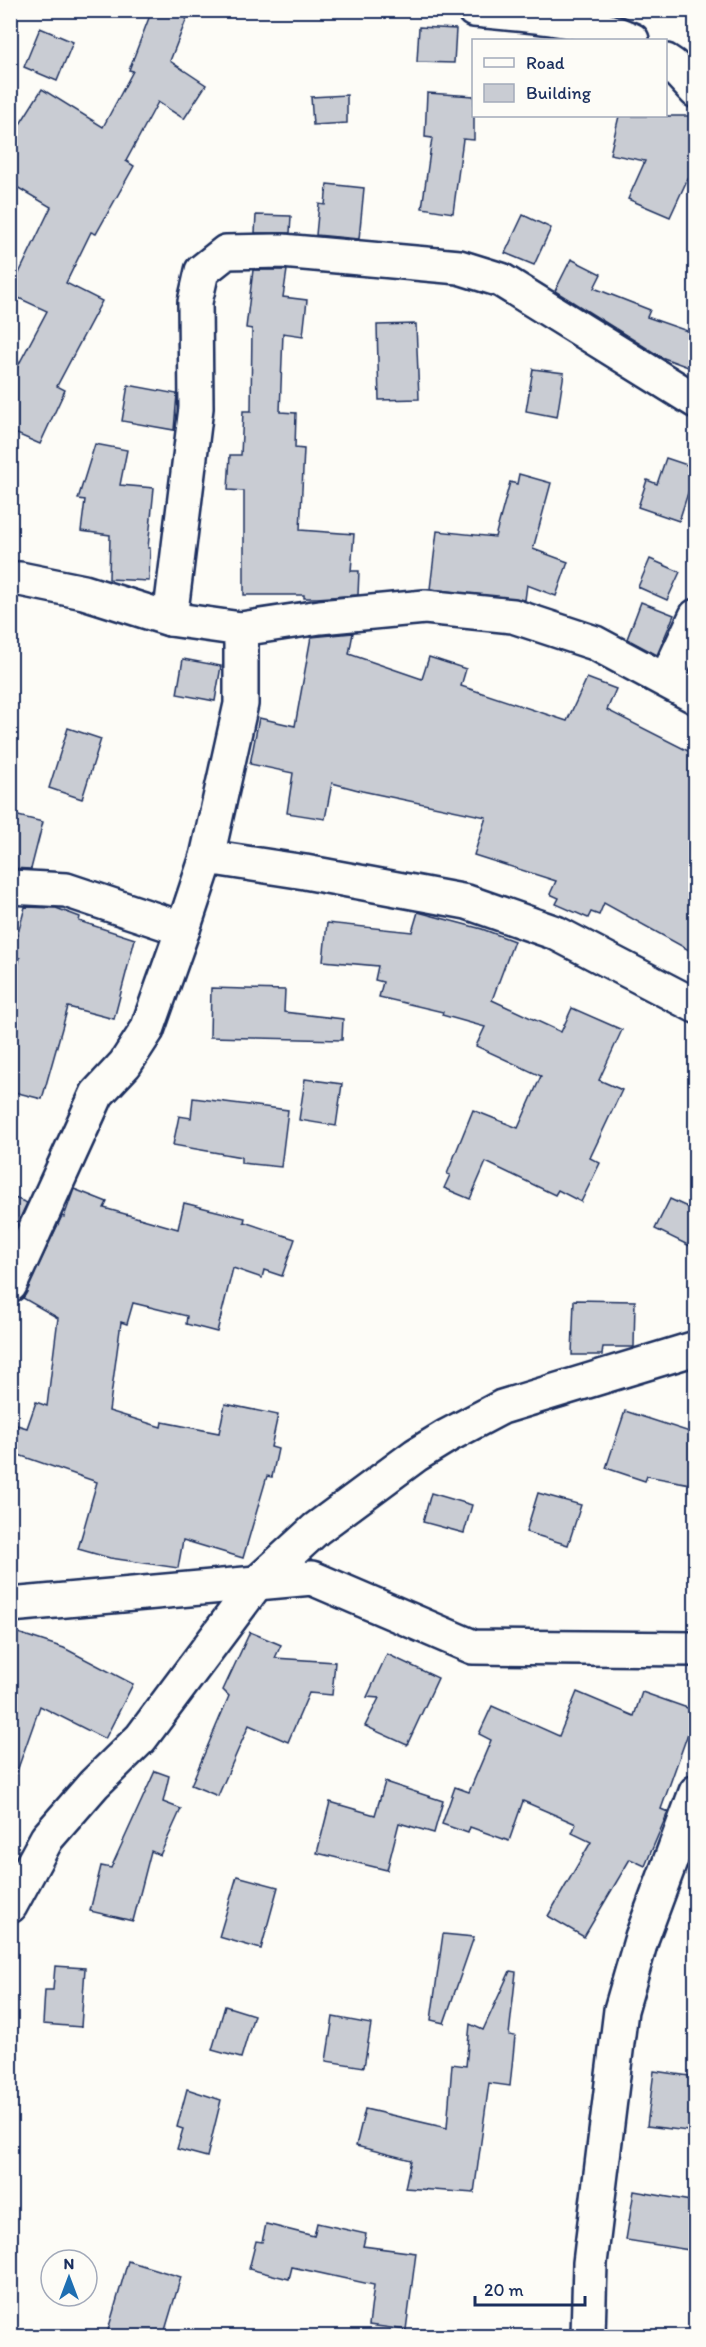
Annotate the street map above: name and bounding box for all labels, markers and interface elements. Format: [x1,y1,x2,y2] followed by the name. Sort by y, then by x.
[472,39,667,117] legend
[526,52,565,74] text: Road
[526,82,592,104] text: Building
[39,2248,99,2308] north arrow
[64,2254,74,2273] text: N
[475,2269,584,2307] scale bar
[484,2279,524,2301] text: 20 m

